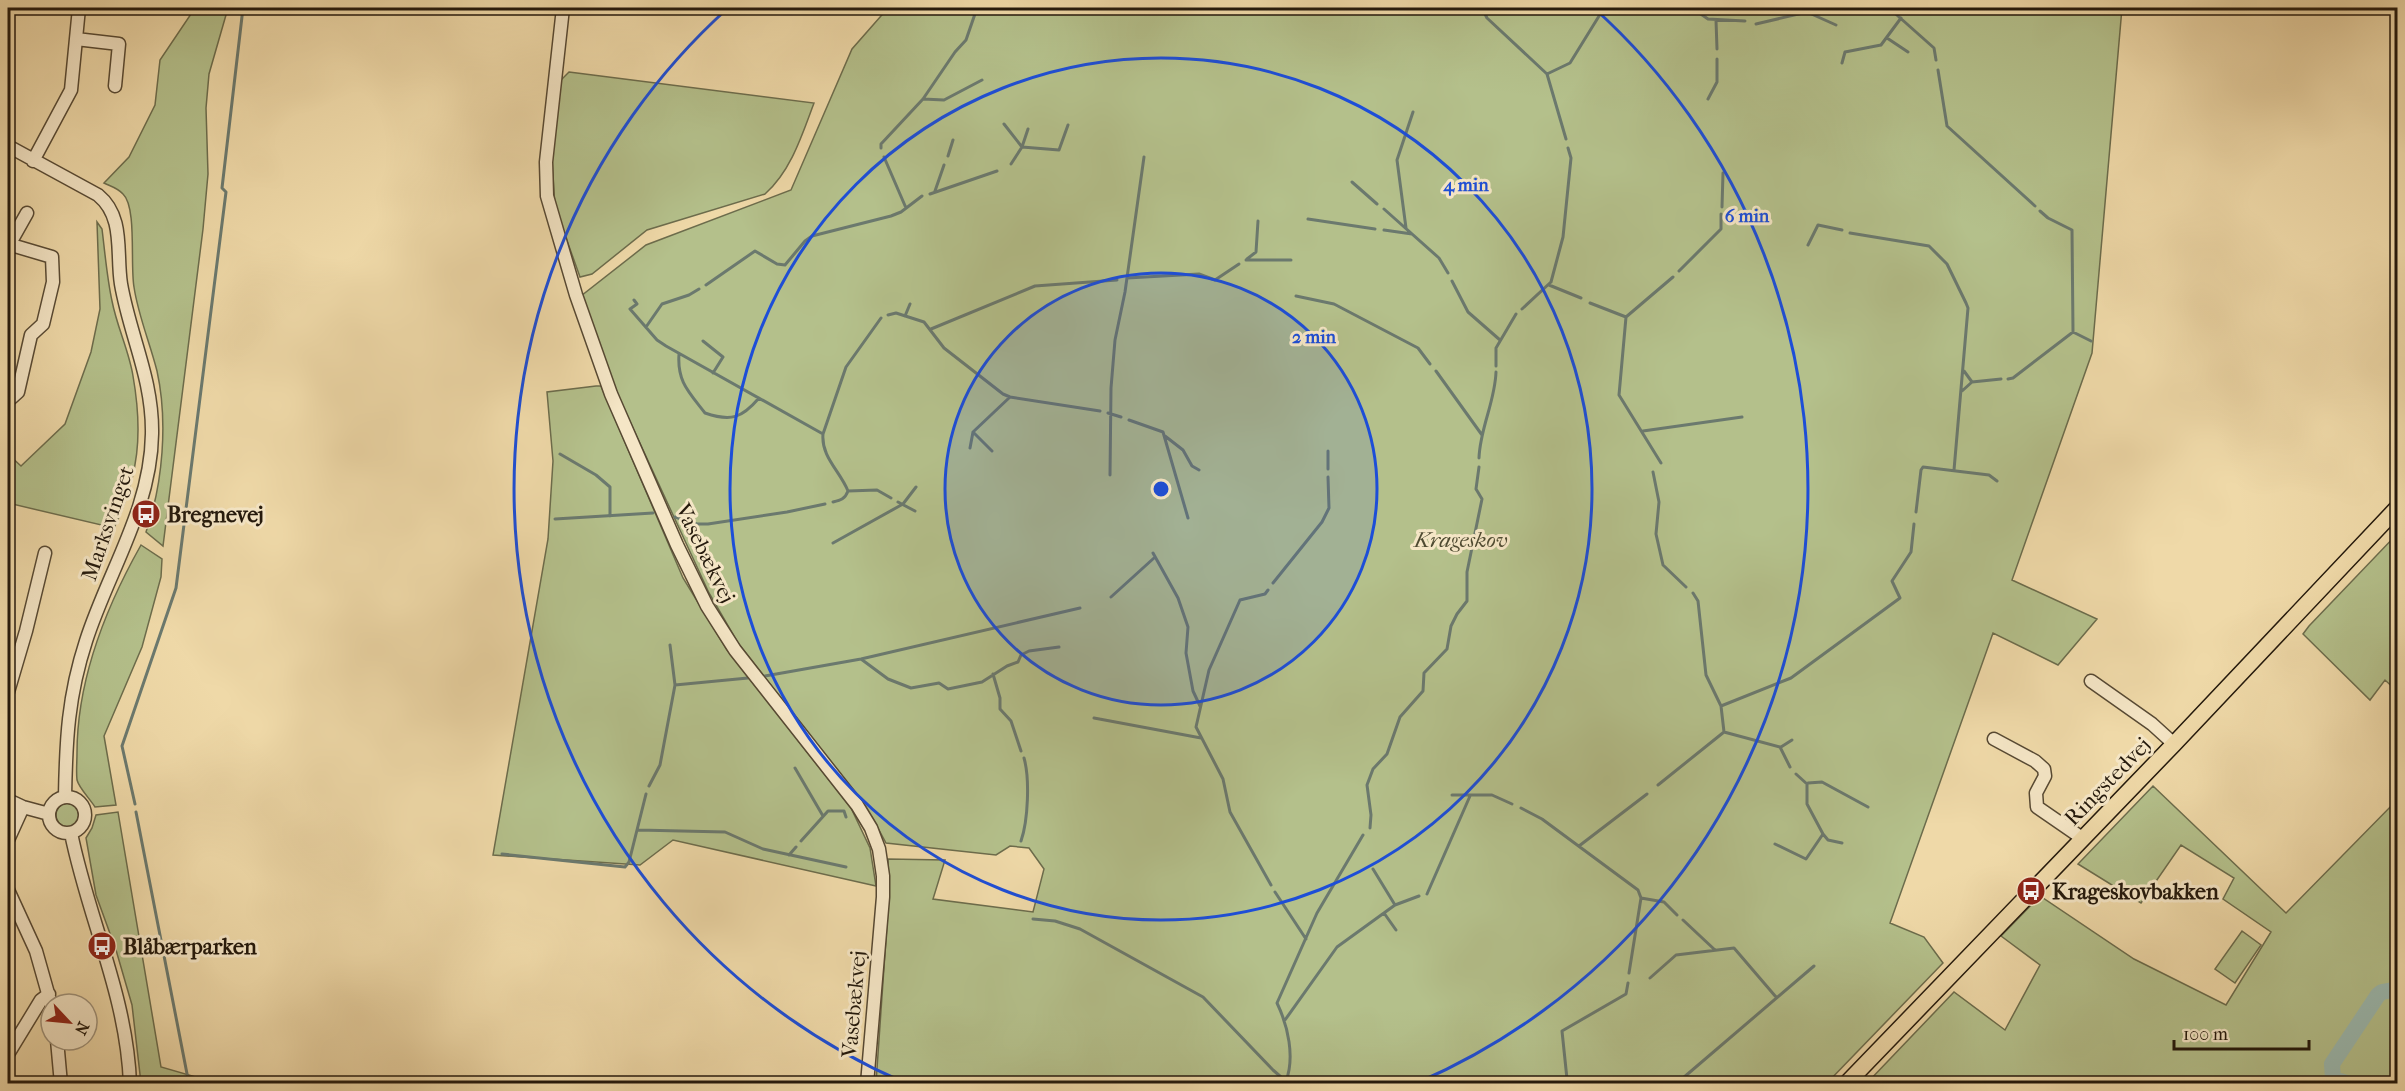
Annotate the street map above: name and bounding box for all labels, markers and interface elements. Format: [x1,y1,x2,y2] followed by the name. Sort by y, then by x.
[1442,175,1489,196] text: 4 min
[1725,206,1770,227] text: 6 min
[1292,327,1336,348] text: 2 min
[76,462,140,584] street label: Marksvinget
[1151,479,1171,499] centre of rings
[130,498,162,530] bus stop icon: Bregnevej
[669,498,740,608] street label: Vasebækvej
[167,502,264,528] place label: Bregnevej
[1412,527,1508,553] park label: Krageskov
[2059,732,2156,831] street label: Ringstedvej
[2015,875,2047,907] bus stop icon: Krageskovbakken
[2052,879,2219,905] place label: Krageskovbakken
[86,930,118,962] bus stop icon: Blåbærparken
[123,934,257,960] place label: Blåbærparken
[836,949,872,1060] street label: Vasebækvej
[39,992,99,1052] north arrow
[2174,1013,2309,1051] scale bar
[70,1019,93,1039] text: N
[2183,1024,2228,1045] text: 100 m

